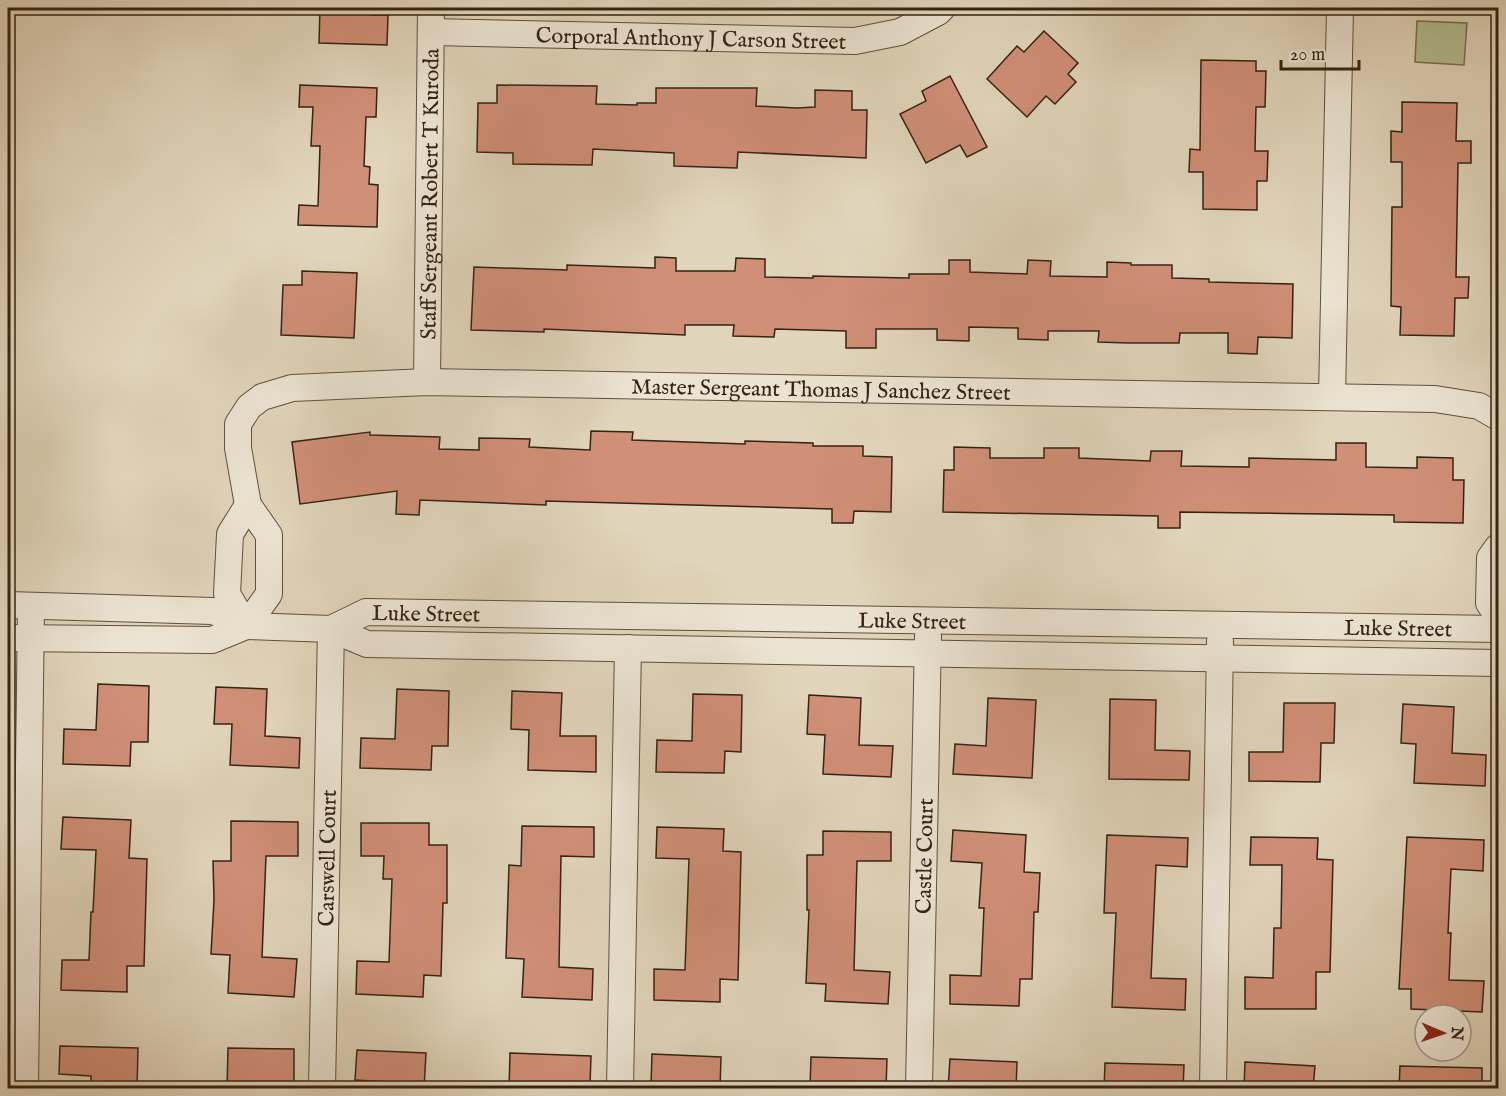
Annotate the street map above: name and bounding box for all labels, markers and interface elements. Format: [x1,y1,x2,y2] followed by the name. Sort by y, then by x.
[535,22,847,57] street label: Corporal Anthony J Carson Street
[1281,33,1359,71] scale bar
[1290,44,1325,67] text: 20 m
[415,48,447,340] street label: Staff Sergeant Robert T Kuroda
[631,373,1011,408] street label: Master Sergeant Thomas J Sanchez Street
[372,600,481,630] street label: Luke Street
[858,607,967,637] street label: Luke Street
[1344,615,1453,644] street label: Luke Street
[313,789,344,927] street label: Carswell Court
[910,797,941,914] street label: Castle Court
[1413,1003,1473,1063] north arrow
[1446,1025,1466,1041] text: N

